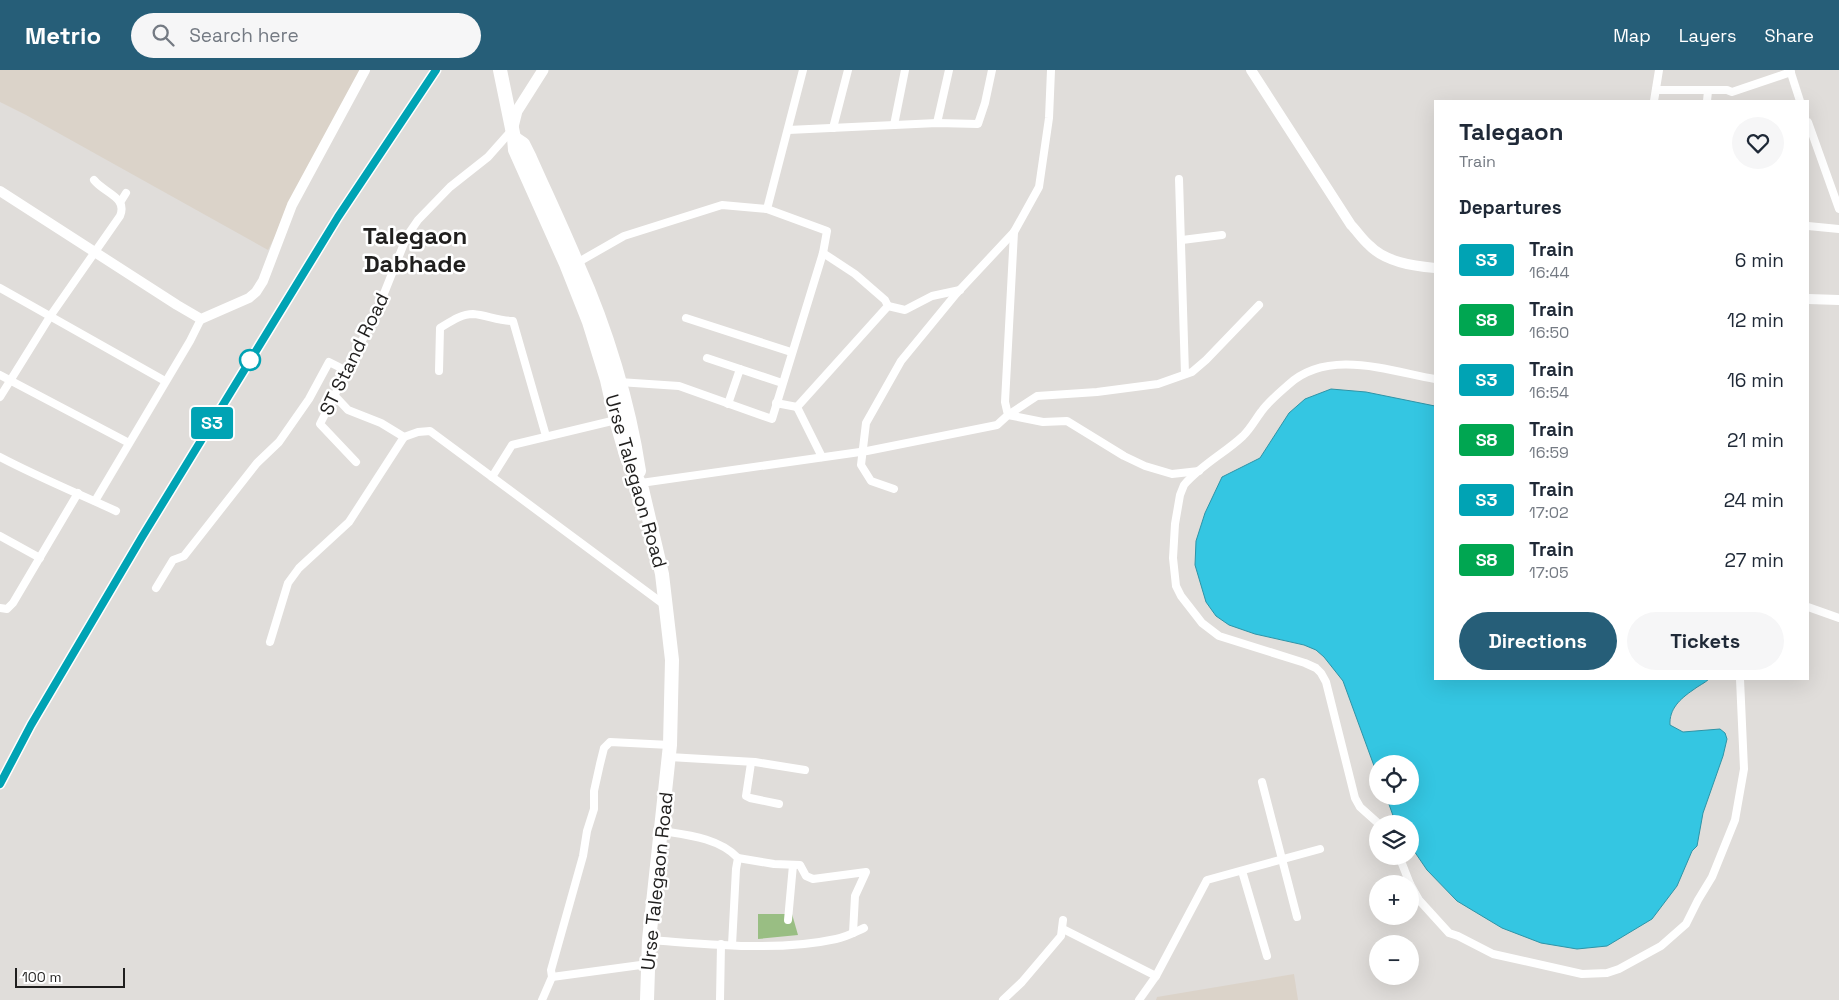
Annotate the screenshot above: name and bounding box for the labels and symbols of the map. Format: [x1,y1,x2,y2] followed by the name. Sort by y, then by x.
[363,220,467,279] district label: Talegaon Dabhade
[314,289,394,419] street label: ST Stand Road
[239,349,261,371] unlabelled marker
[599,391,673,571] street label: Urse Talegaon Road
[190,407,234,439] line badge: S3
[635,790,679,972] street label: Urse Talegaon Road
[15,965,125,988] scale bar

